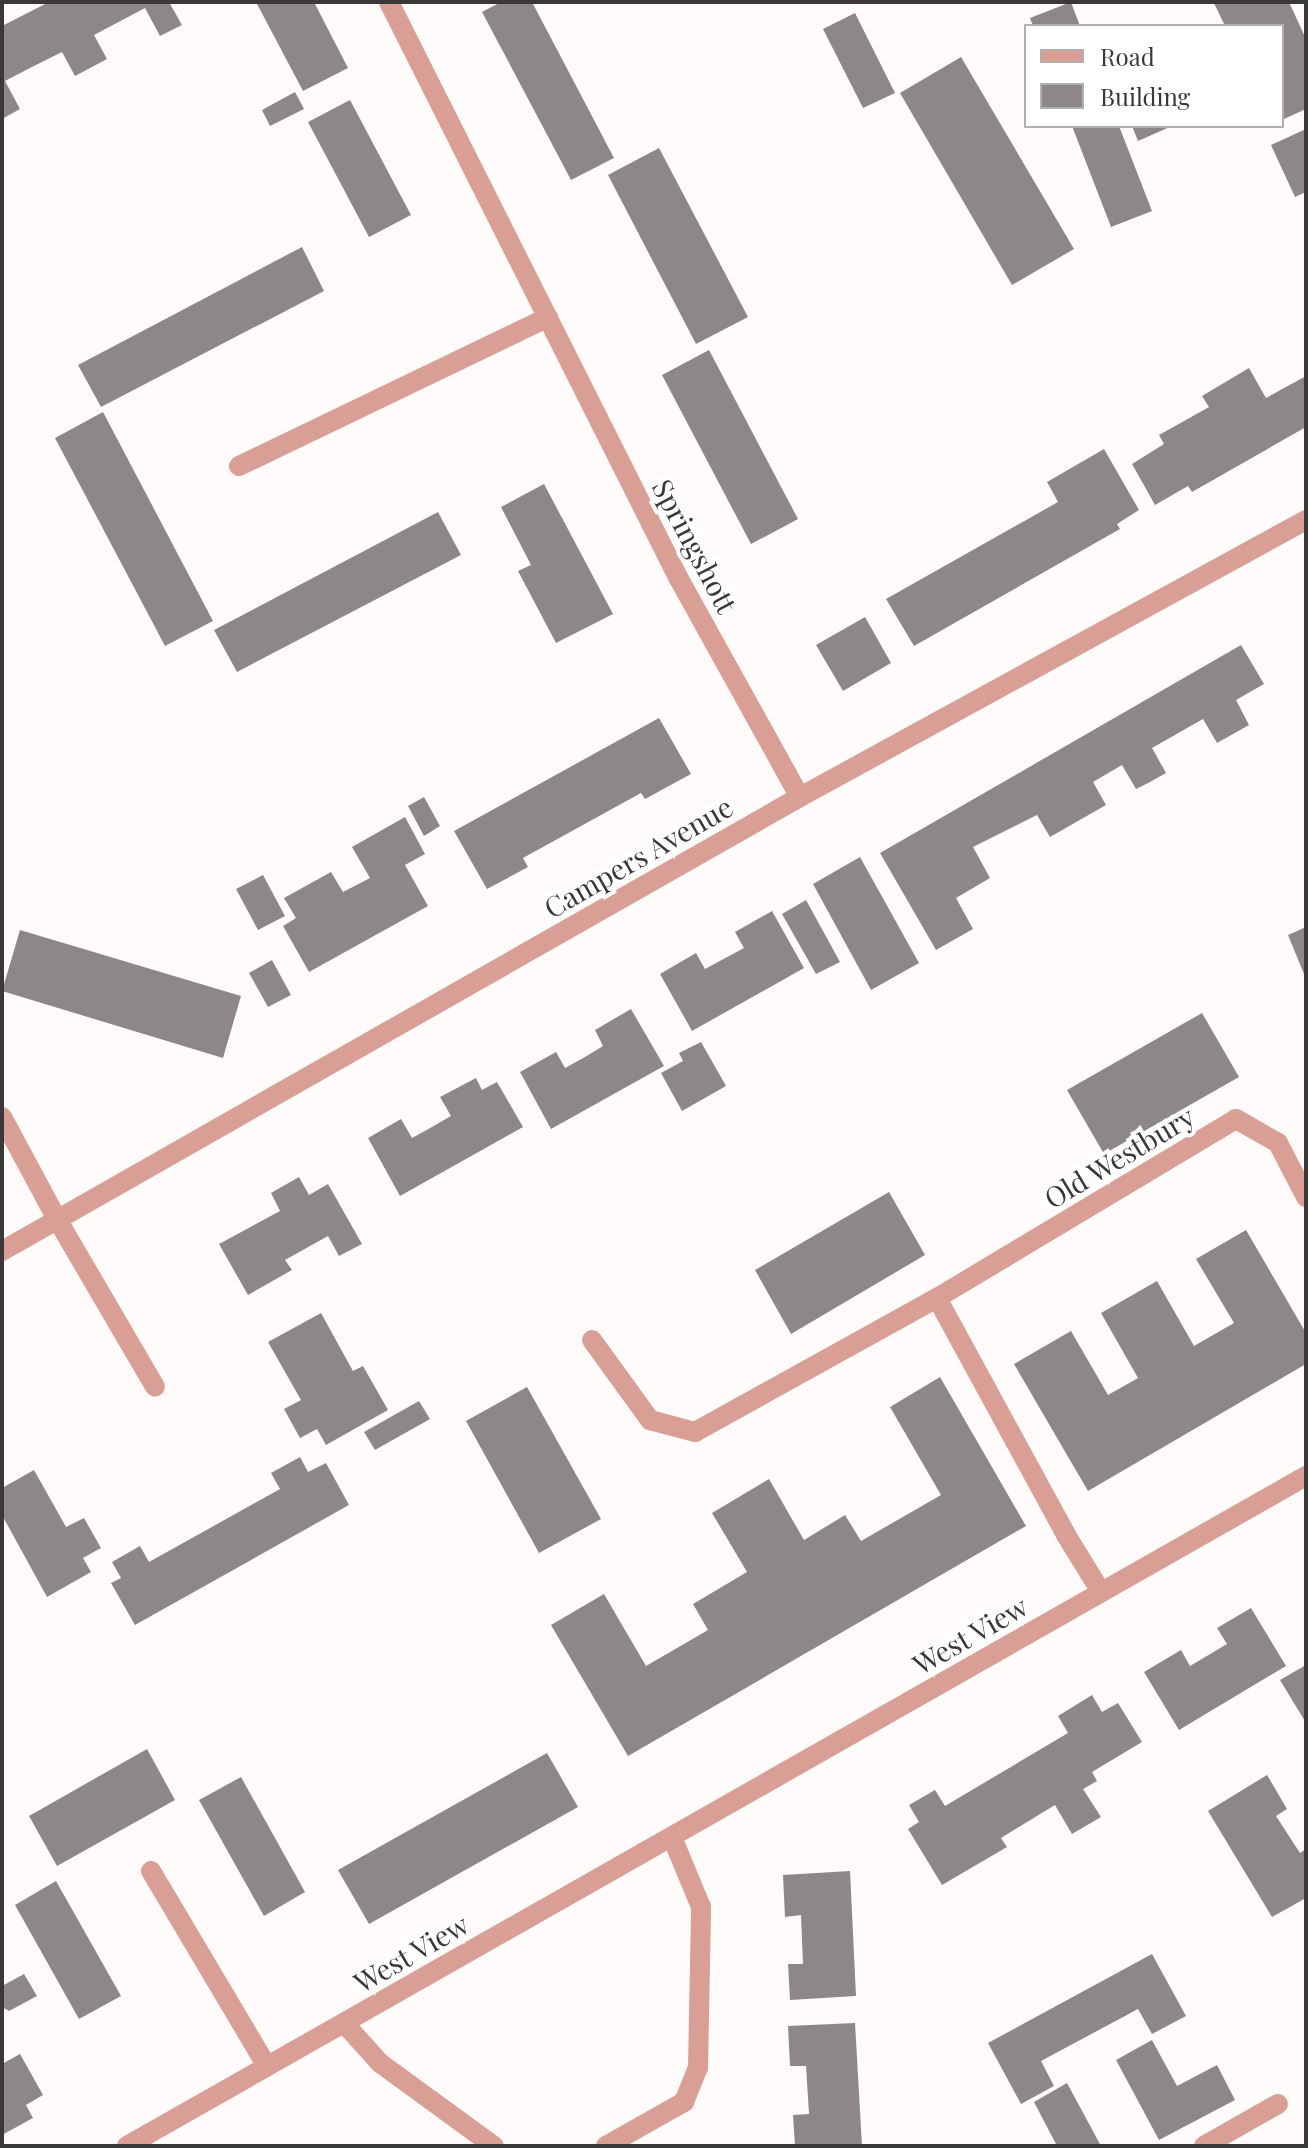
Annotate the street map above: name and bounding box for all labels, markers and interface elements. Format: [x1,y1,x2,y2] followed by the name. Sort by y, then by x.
[1024,24,1284,128] legend
[1100,40,1155,72] text: Road
[1100,80,1190,112] text: Building
[646,474,744,618] street label: Springshott
[537,789,739,925] street label: Campers Avenue
[1037,1099,1201,1215] street label: Old Westbury
[906,1589,1034,1681] street label: West View
[347,1907,475,1999] street label: West View

